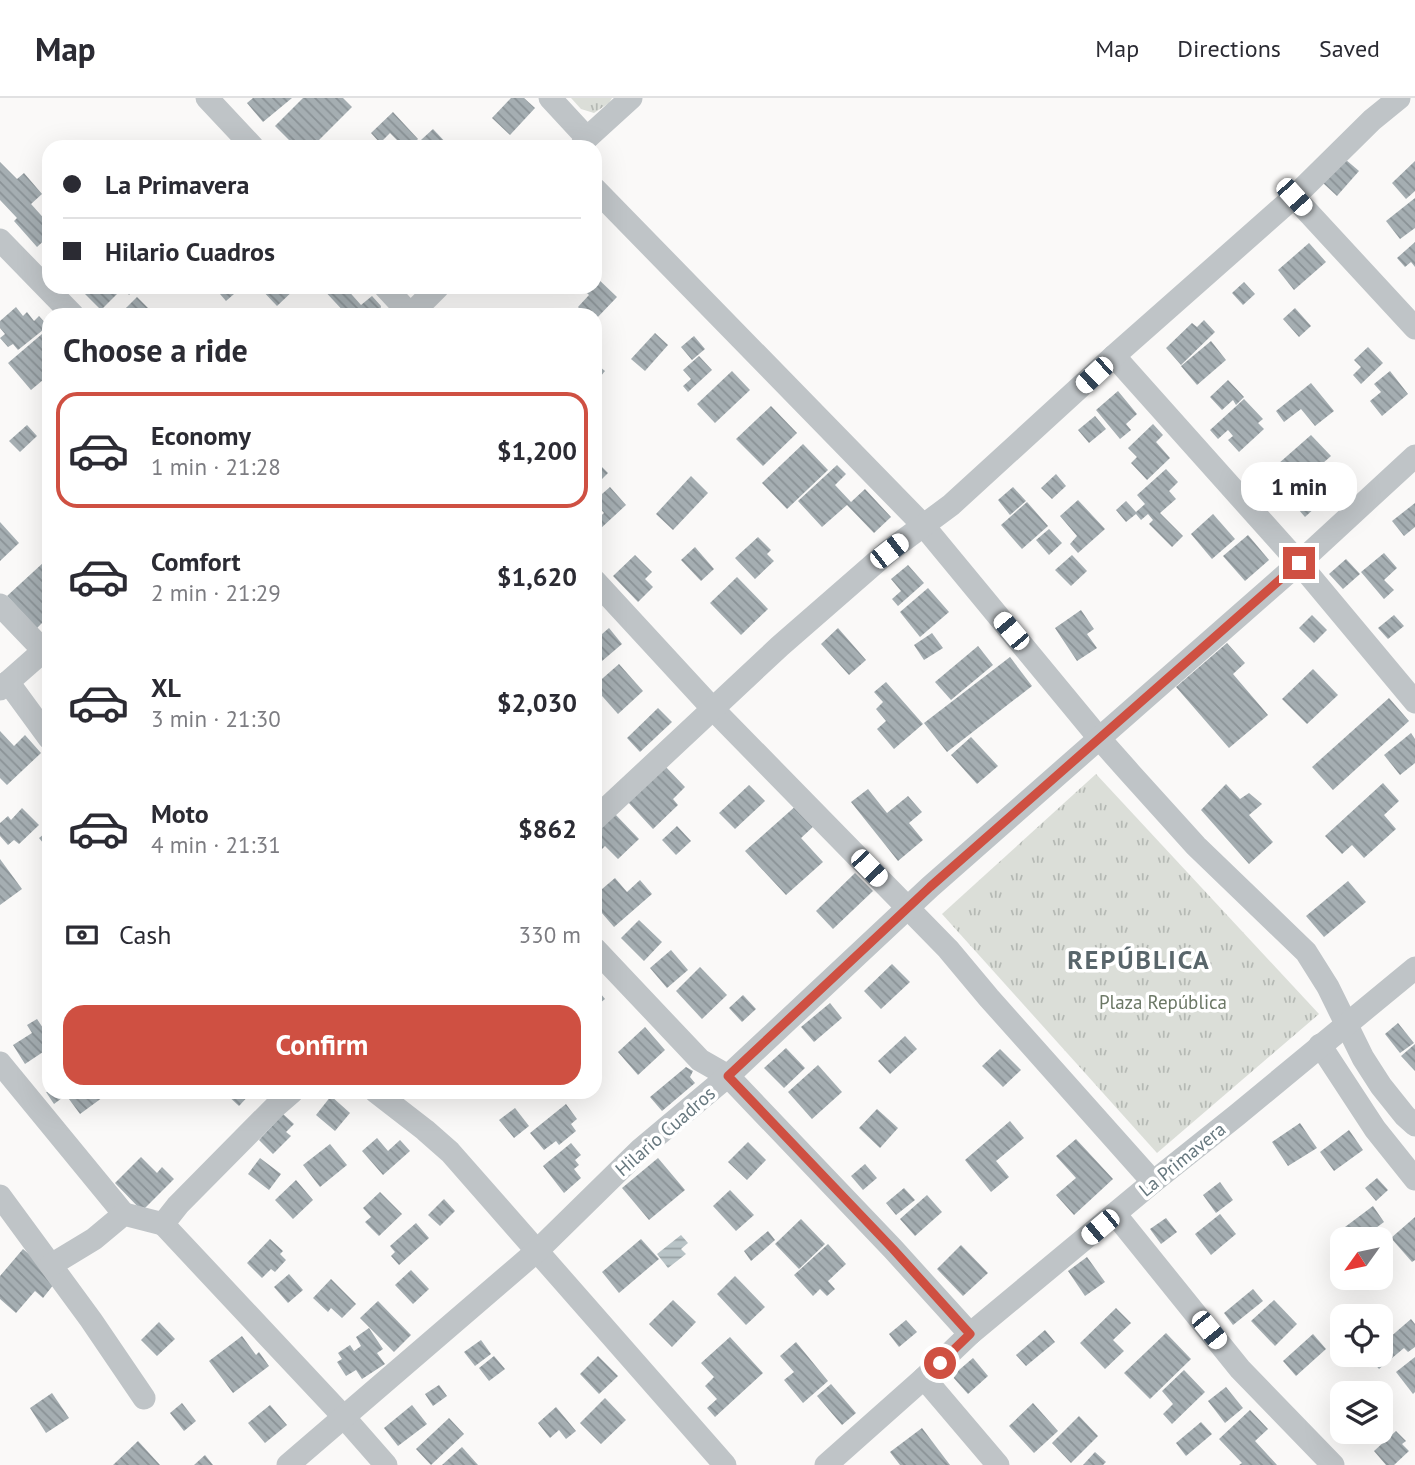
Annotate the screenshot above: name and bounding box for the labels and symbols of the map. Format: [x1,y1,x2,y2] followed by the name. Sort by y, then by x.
[1273,174,1316,220] car
[1072,353,1117,397] car
[1241,462,1357,510] callout: 1 min
[866,530,913,572] car
[1283,547,1315,579] route end
[990,608,1033,654] car
[847,846,892,890] car
[1067,943,1211,976] district label: REPÚBLICA
[1099,990,1227,1014] park label: Plaza República
[610,1081,720,1181] street label: Hilario Cuadros
[1134,1117,1230,1201] street label: La Primavera
[1078,1205,1123,1249] car
[1330,1227,1393,1290] north arrow
[1188,1307,1231,1353] car
[924,1347,956,1379] route start

